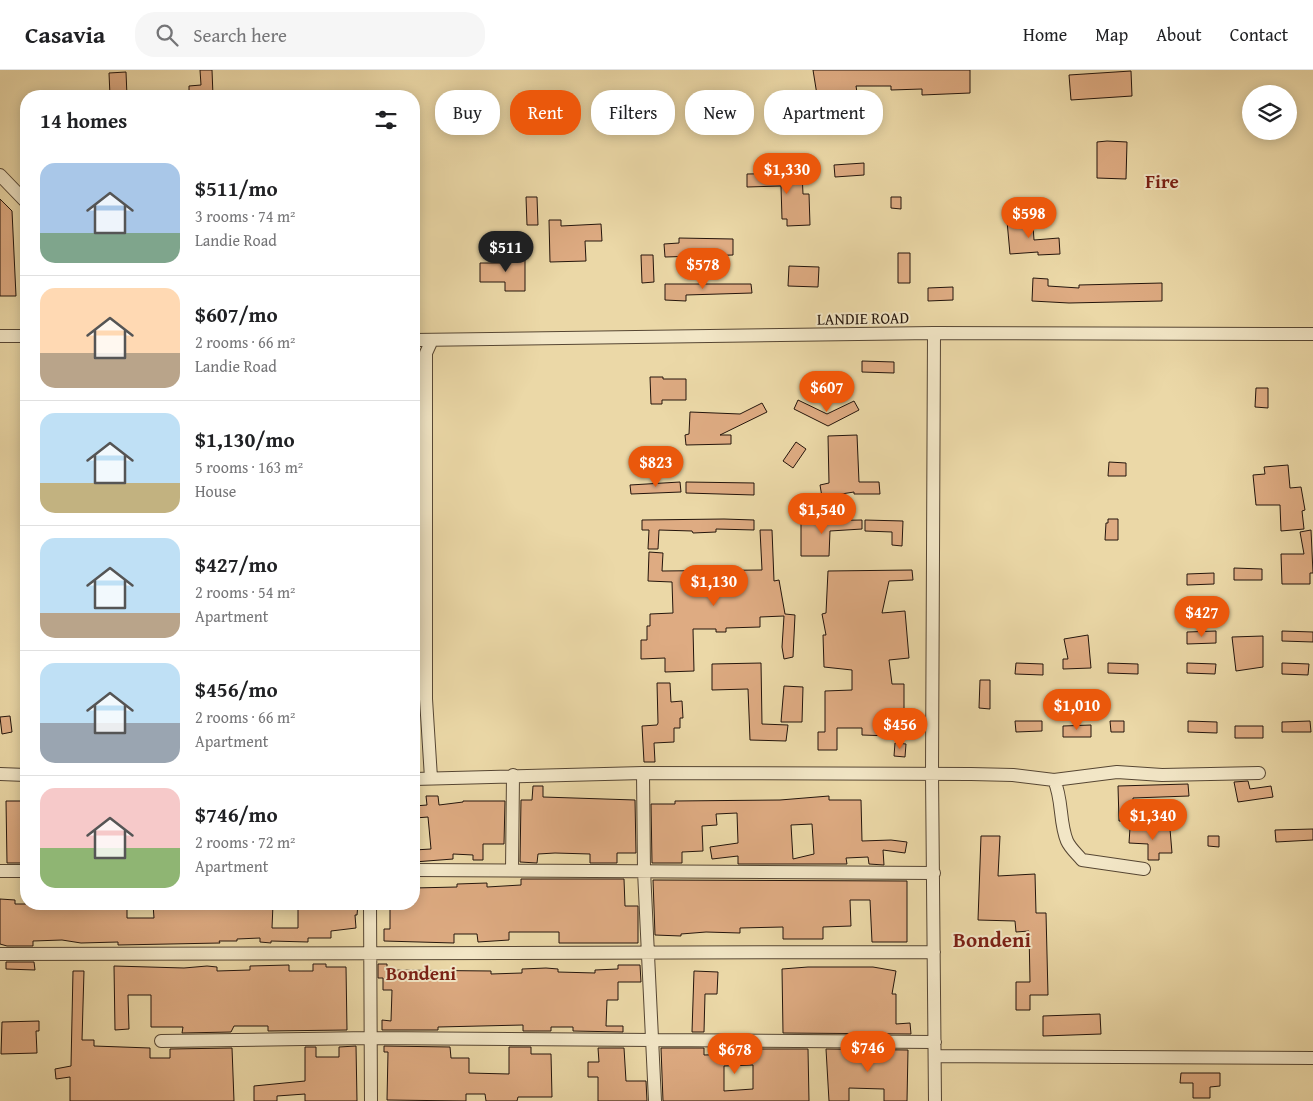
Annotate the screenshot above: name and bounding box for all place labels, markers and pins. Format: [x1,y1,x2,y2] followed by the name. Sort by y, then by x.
[746,152,828,195] pin: $1,330
[999,196,1059,239] pin: $598
[476,230,536,273] pin: $511
[673,248,733,290] pin: $578
[797,370,857,413] pin: $607
[626,446,686,488] pin: $823
[781,492,863,535] pin: $1,540
[673,564,755,607] pin: $1,130
[1172,596,1232,638] pin: $427
[1036,688,1118,731] pin: $1,010
[870,708,930,750] pin: $456
[1112,798,1194,841] pin: $1,340
[838,1030,898,1073] pin: $746
[705,1032,765,1075] pin: $678

